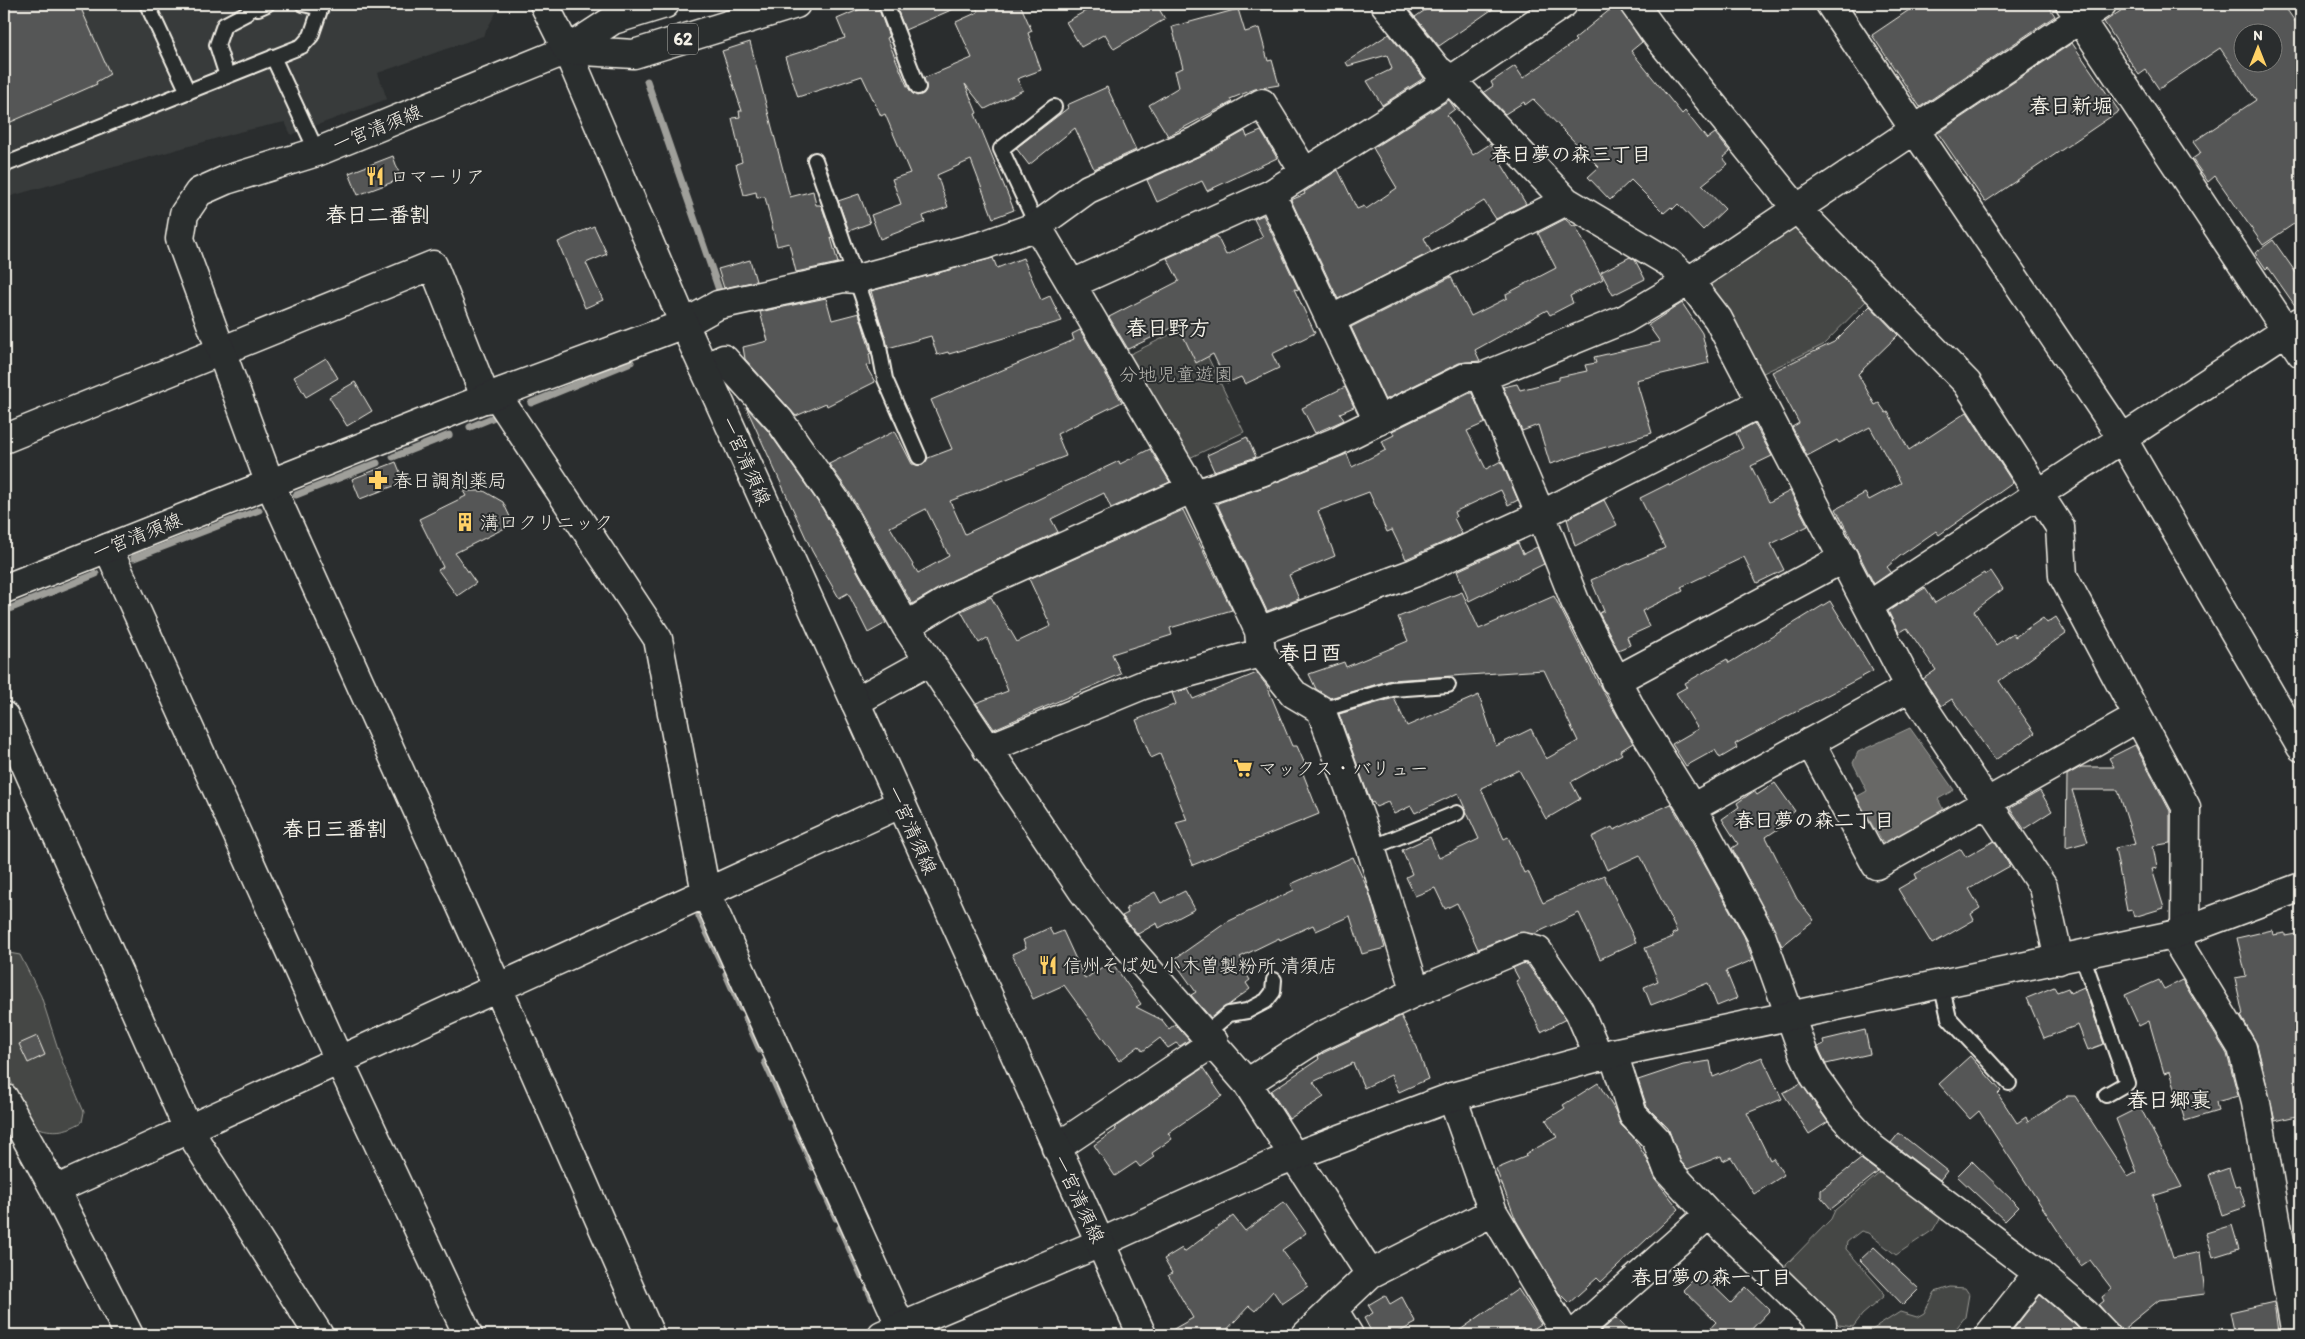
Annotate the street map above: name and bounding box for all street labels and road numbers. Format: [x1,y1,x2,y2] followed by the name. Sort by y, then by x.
[668,23,698,54] road number: 62
[329,100,425,156] street label: 一宮清須線
[716,413,776,509] street label: 一宮清須線
[89,508,185,564] street label: 一宮清須線
[882,782,942,878] street label: 一宮清須線
[1048,1151,1110,1247] street label: 一宮清須線

